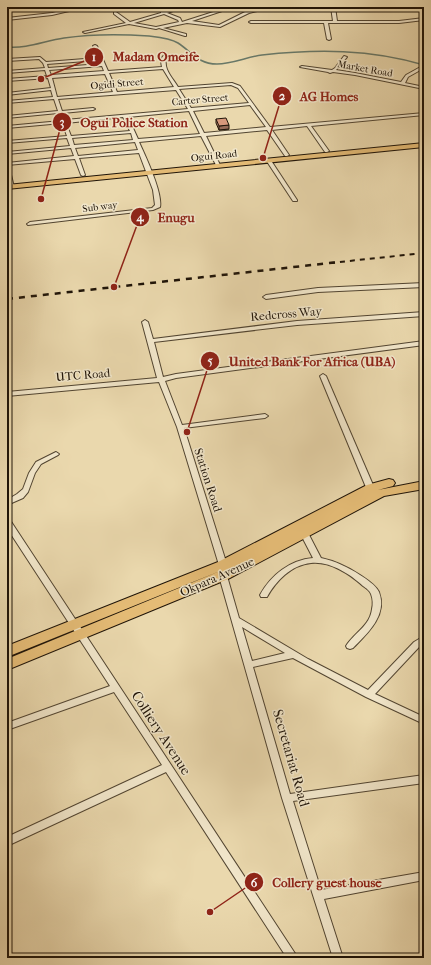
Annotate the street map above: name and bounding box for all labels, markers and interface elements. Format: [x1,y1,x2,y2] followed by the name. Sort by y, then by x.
[84,44,207,69] callout: Madam Omeife
[112,49,200,64] text: Madam Omeife
[92,50,96,64] text: 1
[336,58,394,80] street label: Market Road
[90,76,144,92] street label: Ogidi Street
[272,84,367,109] callout: AG Homes
[279,89,286,103] text: 2
[299,89,359,104] text: AG Homes
[171,92,229,108] street label: Carter Street
[52,110,196,135] callout: Ogui Police Station
[60,115,65,130] text: 3
[80,115,188,131] text: Ogui Police Station
[190,148,238,164] street label: Ogui Road
[82,199,119,215] street label: Sub way
[130,205,203,230] callout: Enugu
[135,210,144,225] text: 4
[157,210,195,226] text: Enugu
[250,304,323,324] street label: Redcross Way
[200,349,403,374] callout: United Bank For Africa (UBA)
[207,354,213,368] text: 5
[228,354,396,369] text: United Bank For Africa (UBA)
[55,366,111,384] street label: UTC Road
[191,446,225,514] street label: Station Road
[178,554,256,600] street label: Okpara Avenue
[128,688,195,778] street label: Colliery Avenue
[269,707,313,809] street label: Secretariat Road
[244,870,389,895] callout: Collery guest house
[272,875,382,891] text: Collery guest house
[251,876,258,890] text: 6

